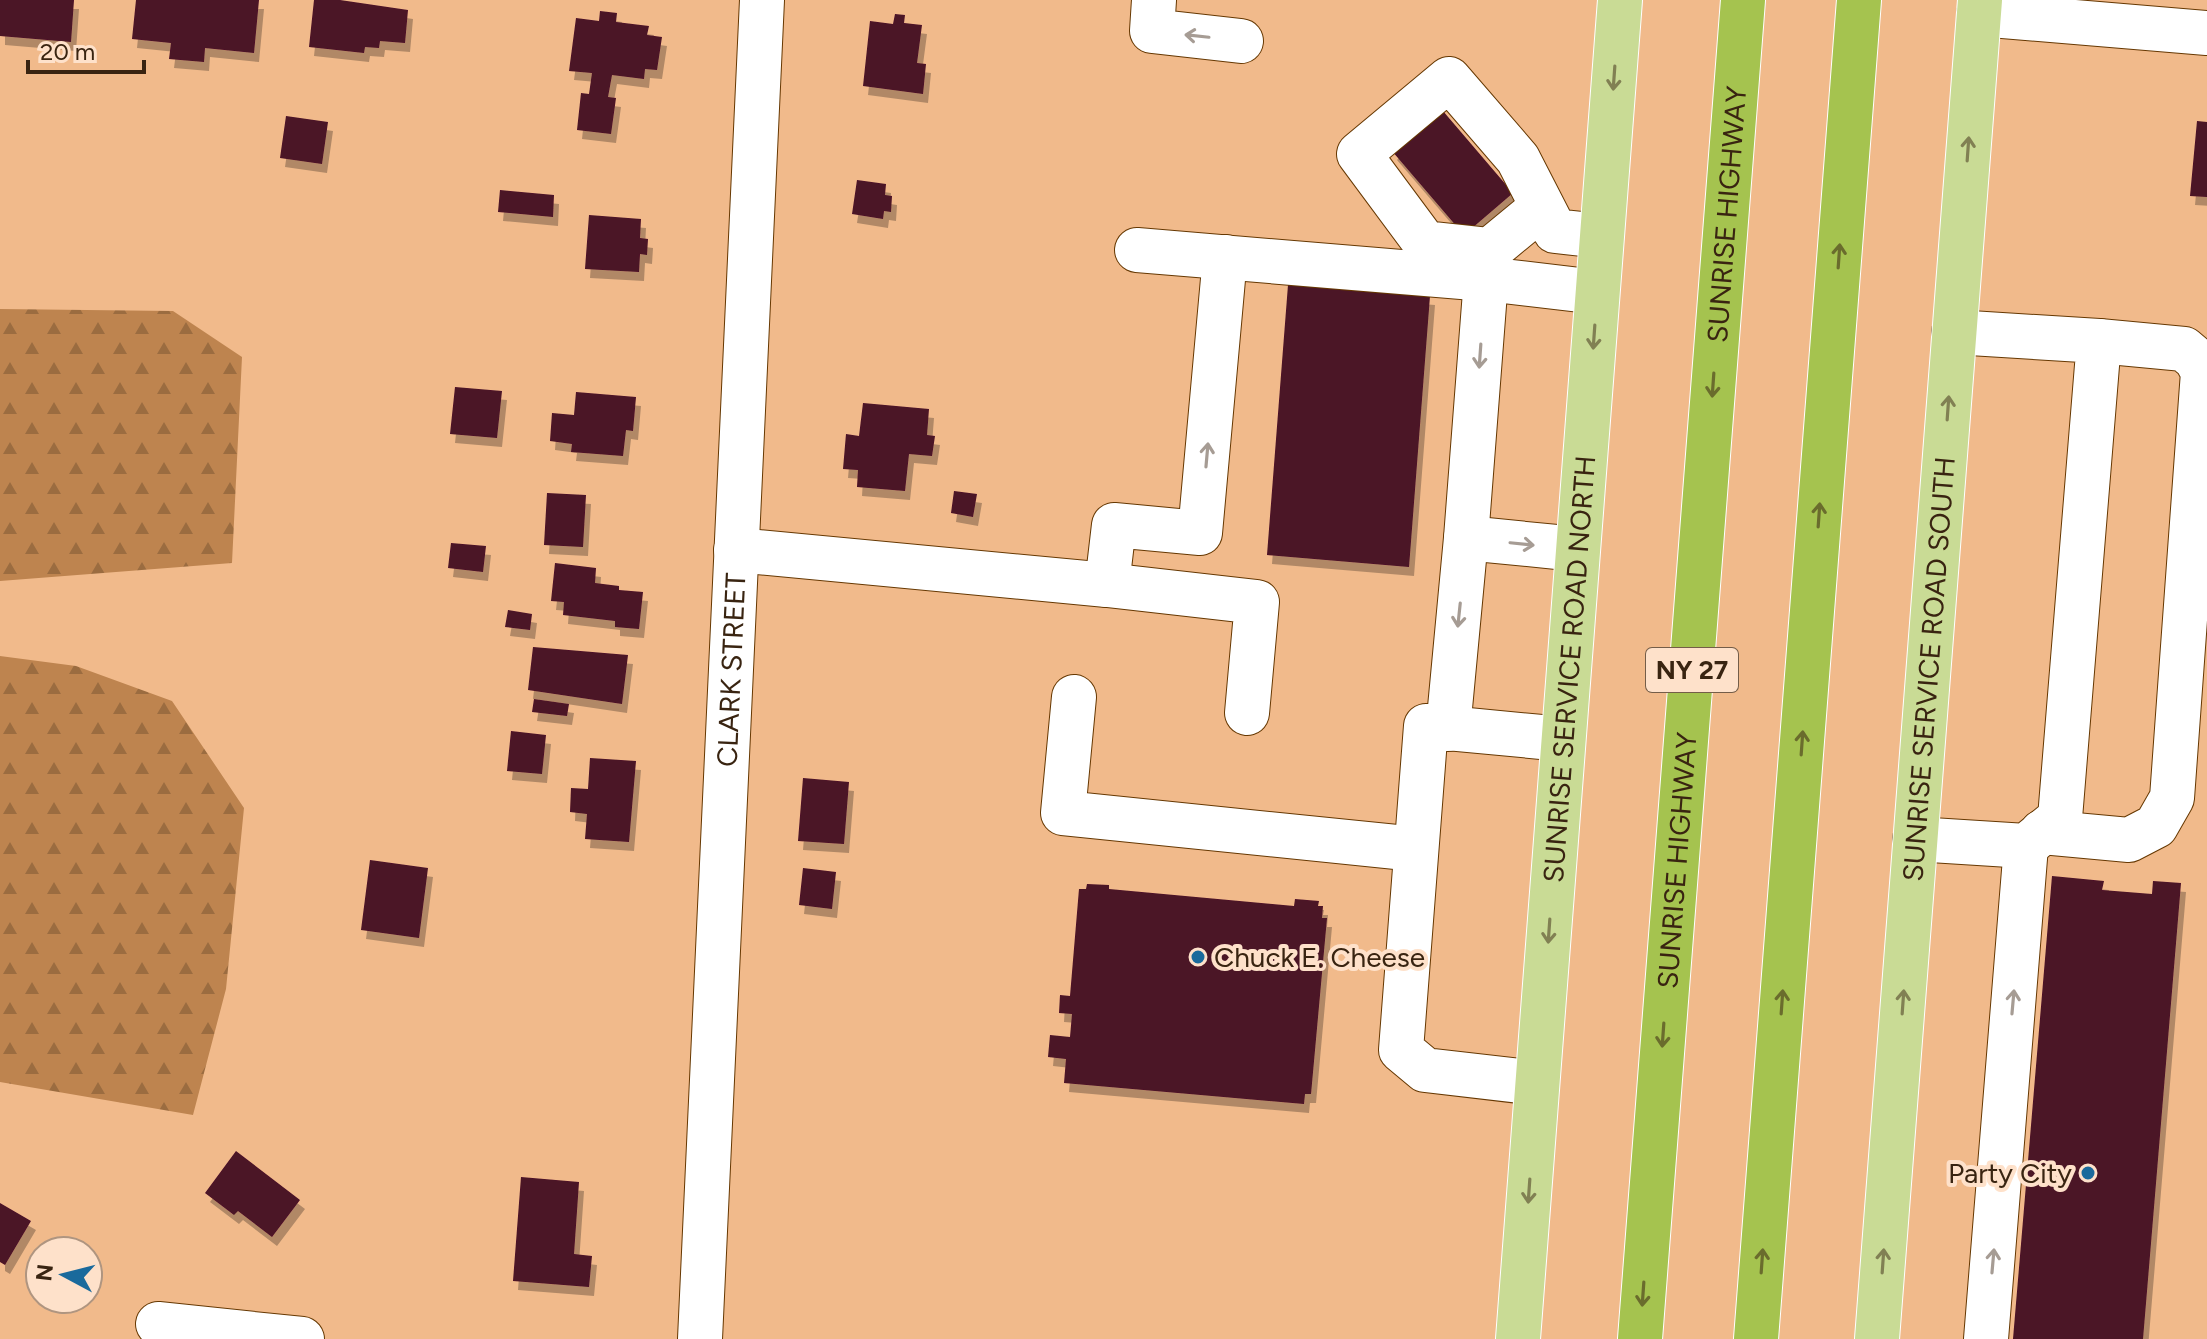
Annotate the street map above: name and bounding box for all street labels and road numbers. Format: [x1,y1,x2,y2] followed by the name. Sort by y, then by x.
[1700,85,1753,344] street label: SUNRISE HIGHWAY
[1536,454,1602,884] street label: SUNRISE SERVICE ROAD NORTH
[1895,455,1962,883] street label: SUNRISE SERVICE ROAD SOUTH
[710,571,752,767] street label: CLARK STREET
[1646,648,1738,692] road number: NY 27
[1650,731,1704,990] street label: SUNRISE HIGHWAY

